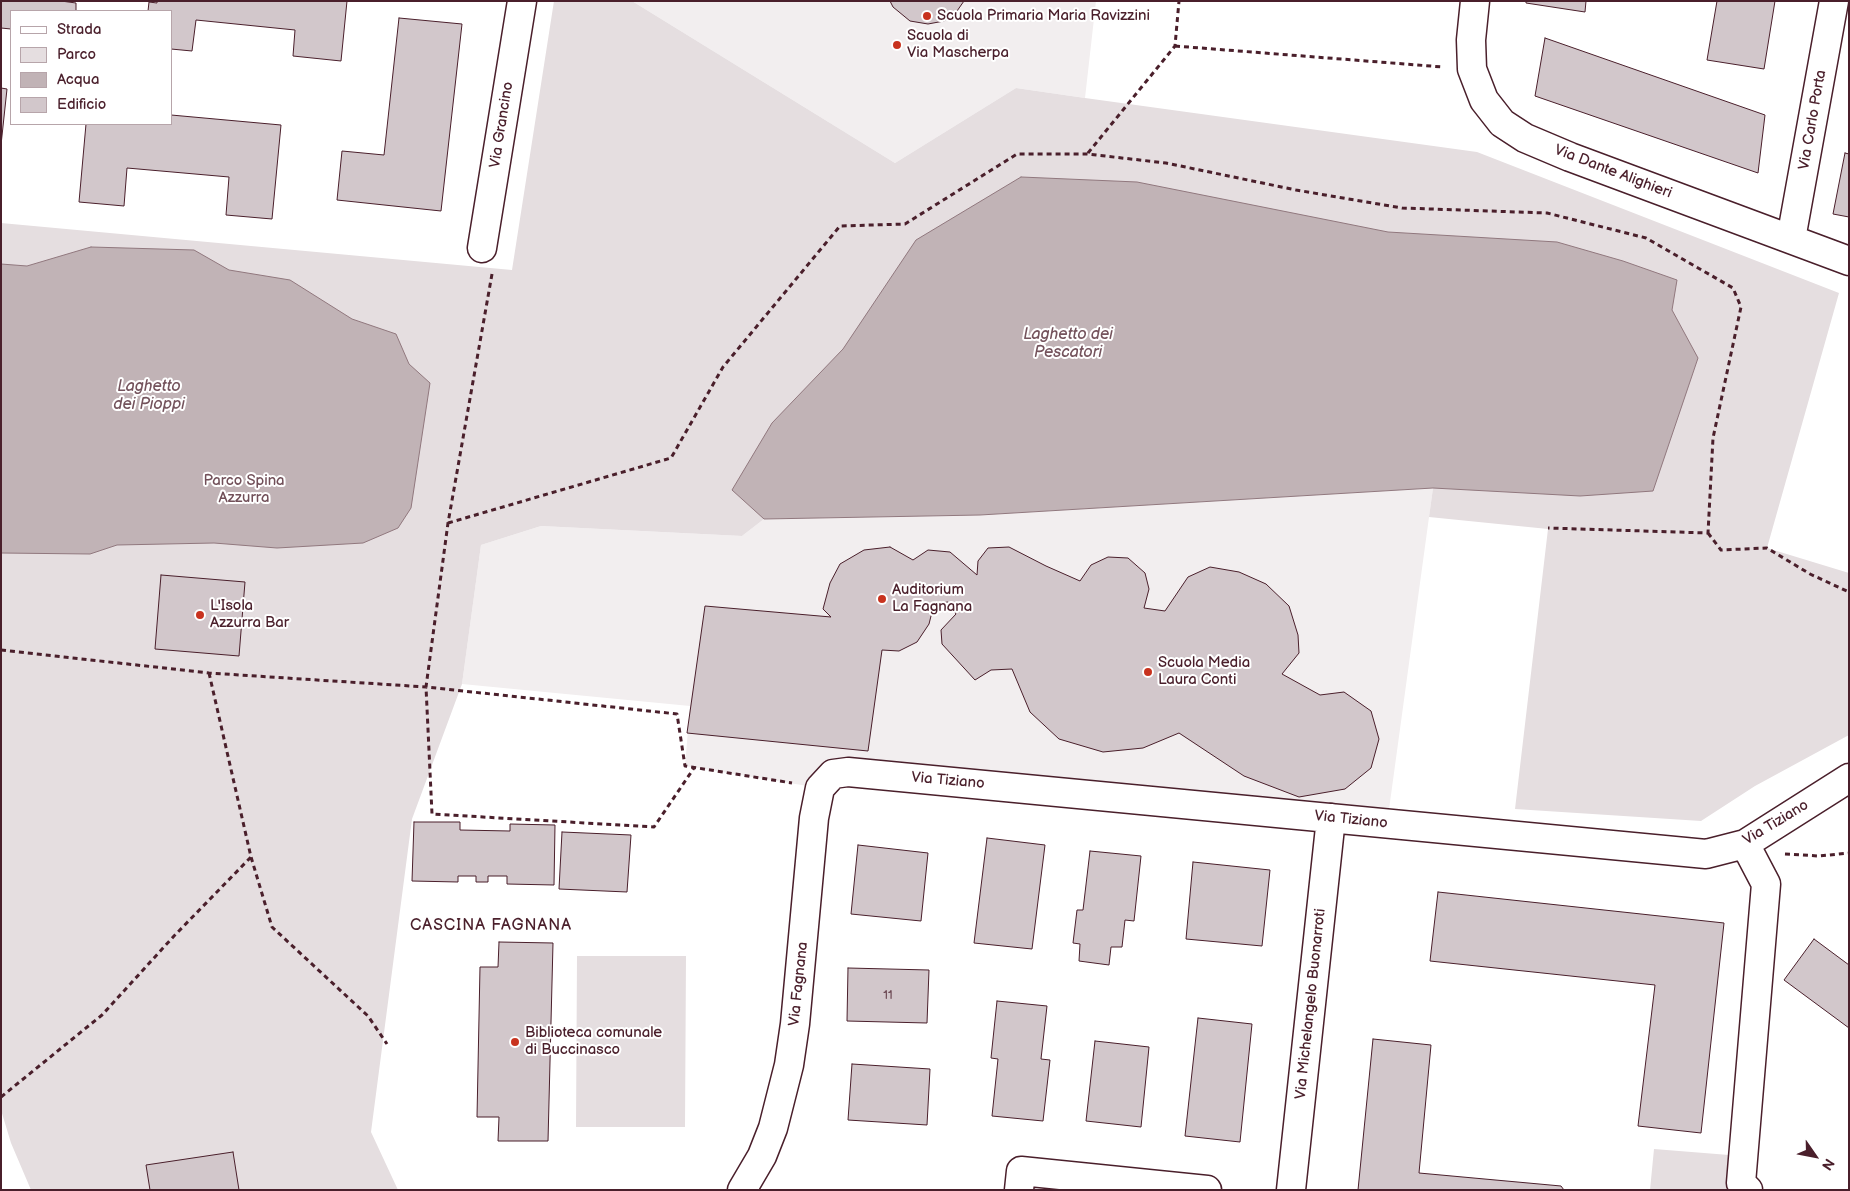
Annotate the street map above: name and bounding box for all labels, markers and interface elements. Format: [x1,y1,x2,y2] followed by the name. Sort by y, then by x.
[937,7,1150,25] place label: Scuola Primaria Maria Ravizzini
[10,10,172,125] legend
[921,10,933,22] marker: Scuola Primaria Maria Ravizzini
[57,20,101,39] text: Strada
[907,27,1009,62] place label: Scuola di Via Mascherpa
[891,39,903,51] marker: Scuola di Via Mascherpa
[57,45,96,64] text: Parco
[1795,69,1831,171] street label: Via Carlo Porta
[57,70,99,89] text: Acqua
[486,81,518,169] street label: Via Grancino
[57,95,106,114] text: Edificio
[1552,141,1674,203] street label: Via Dante Alighieri
[1023,325,1113,363] water label: Laghetto dei Pescatori
[113,377,185,415] water label: Laghetto dei Pioppi
[203,472,285,507] park label: Parco Spina Azzurra
[892,581,972,616] place label: Auditorium La Fagnana
[876,593,888,605] marker: Auditorium La Fagnana
[210,597,289,632] place label: L'Isola Azzurra Bar
[194,609,206,621] marker: L'Isola Azzurra Bar
[1158,654,1250,689] place label: Scuola Media Laura Conti
[1142,666,1154,678] marker: Scuola Media Laura Conti
[911,769,985,793] street label: Via Tiziano
[1740,796,1812,850] street label: Via Tiziano
[1314,807,1388,833] street label: Via Tiziano
[1292,908,1330,1100] street label: Via Michelangelo Buonarroti
[408,916,574,936] district label: CASCINA FAGNANA
[786,941,812,1027] street label: Via Fagnana
[883,989,893,1003] house number: 11
[525,1024,662,1059] place label: Biblioteca comunale di Buccinasco
[509,1036,521,1048] marker: Biblioteca comunale di Buccinasco
[1790,1131,1840,1181] north arrow
[1818,1155,1838,1173] text: N

